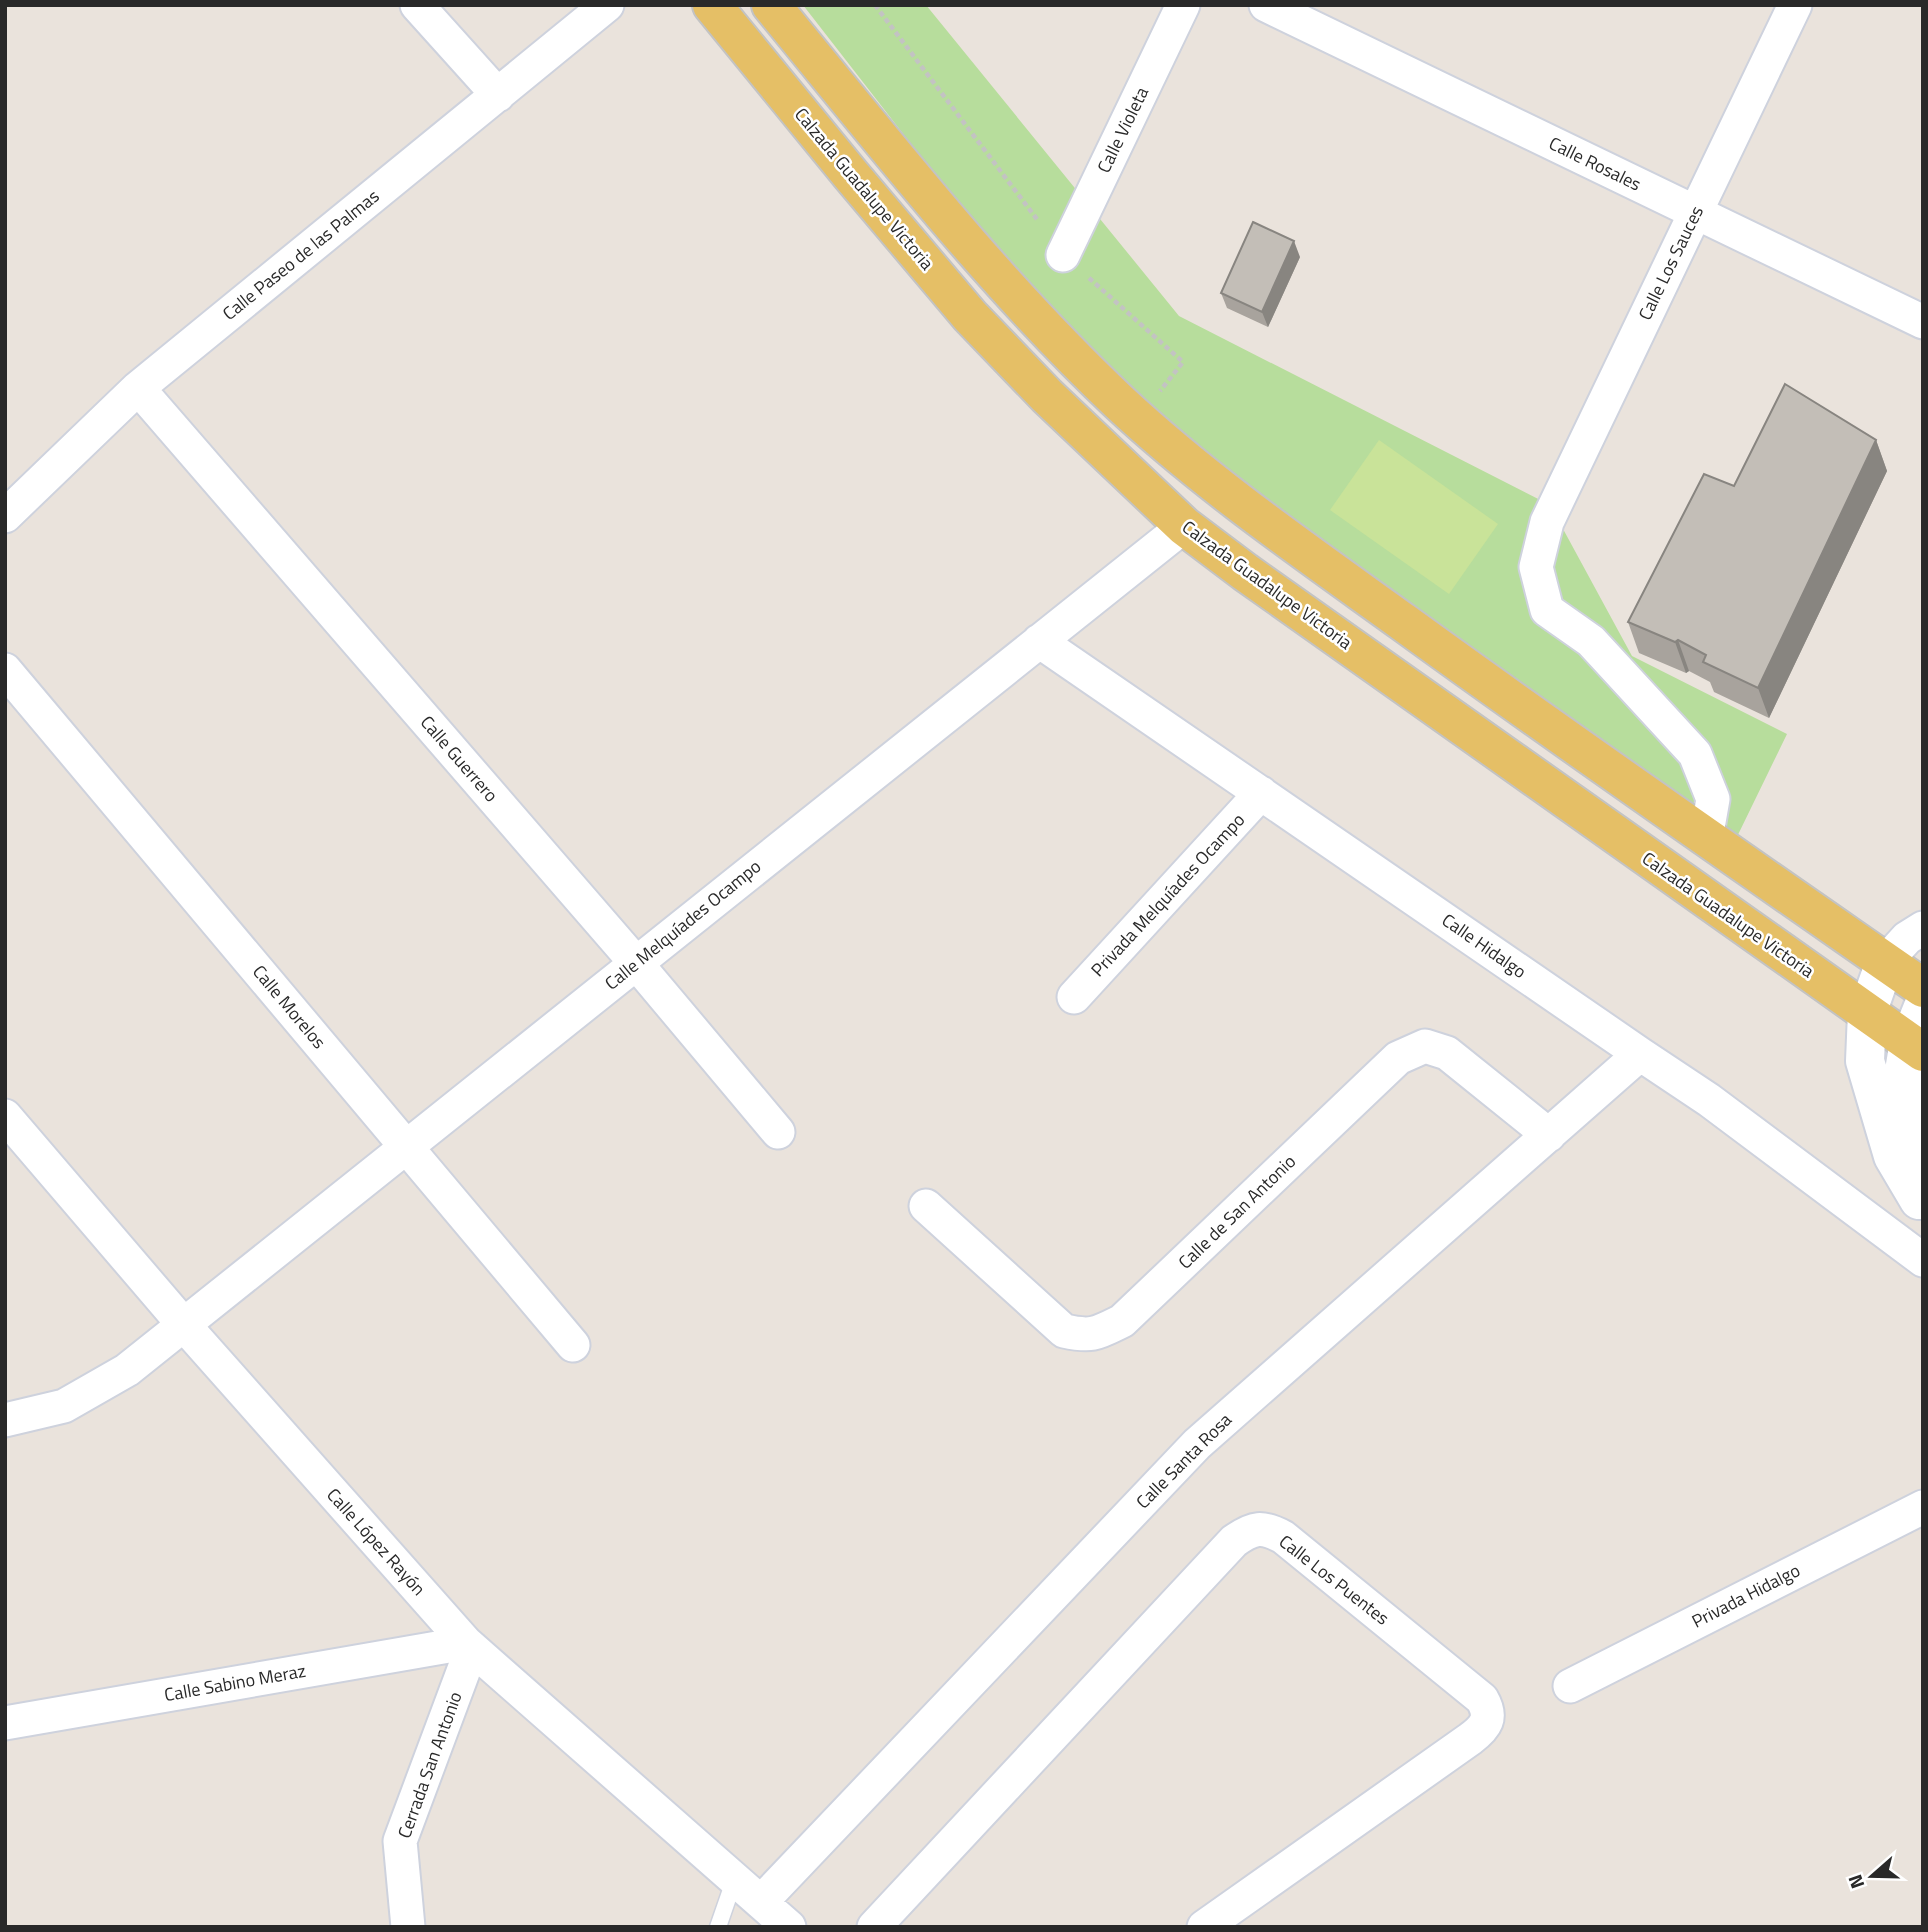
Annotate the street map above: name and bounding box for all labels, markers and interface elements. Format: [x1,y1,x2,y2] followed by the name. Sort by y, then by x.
[1090,82,1155,177] street label: Calle Violeta
[788,102,940,276] street label: Calzada Guadalupe Victoria
[1545,130,1646,198] street label: Calle Rosales
[216,183,385,326] street label: Calle Paseo de las Palmas
[1631,201,1710,324] street label: Calle Los Sauces
[1177,514,1358,656] street label: Calzada Guadalupe Victoria
[414,709,505,808] street label: Calle Guerrero
[1084,807,1251,982] street label: Privada Melquíades Ocampo
[1637,845,1820,984] street label: Calzada Guadalupe Victoria
[599,853,767,996] street label: Calle Melquíades Ocampo
[1437,907,1532,985] street label: Calle Hidalgo
[246,959,332,1054] street label: Calle Morelos
[1172,1148,1302,1275] street label: Calle de San Antonio
[1130,1407,1238,1515] street label: Calle Santa Rosa
[321,1482,432,1601] street label: Calle López Rayón
[1273,1528,1395,1631] street label: Calle Los Puentes
[1687,1557,1805,1634] street label: Privada Hidalgo
[162,1657,308,1708] street label: Calle Sabino Meraz
[390,1688,469,1842] street label: Cerrada San Antonio
[1837,1841,1907,1911] north arrow
[1840,1871,1871,1893] text: N

